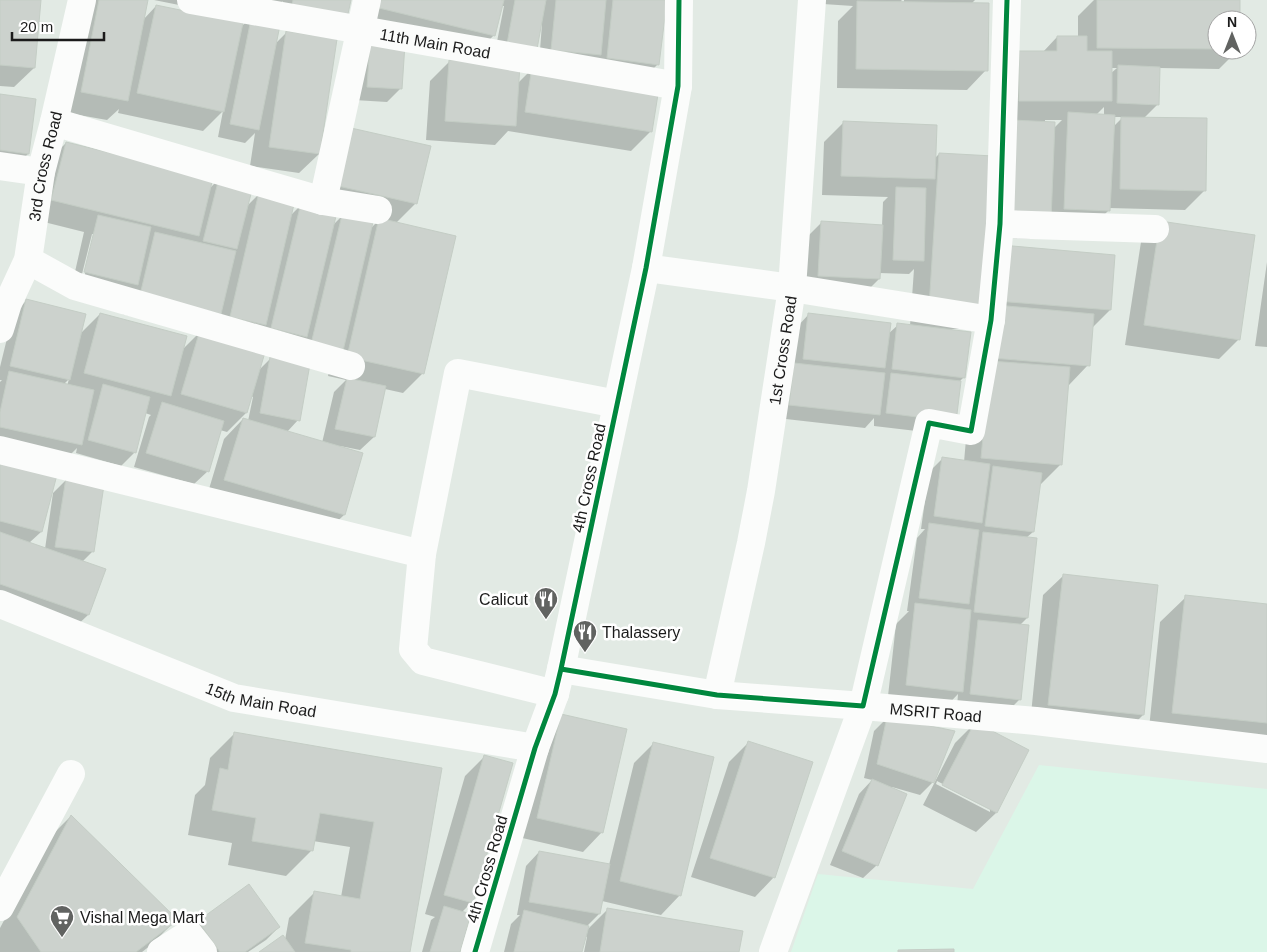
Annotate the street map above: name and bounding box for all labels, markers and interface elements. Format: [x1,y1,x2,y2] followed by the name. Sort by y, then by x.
[12,10,105,42] scale bar
[1207,10,1257,60] north arrow
[1227,14,1237,30] text: N
[20,18,53,35] text: 20 m
[379,25,492,61] street label: 11th Main Road
[25,110,65,222] street label: 3rd Cross Road
[766,295,799,406] street label: 1st Cross Road
[569,422,609,534] street label: 4th Cross Road
[533,586,559,620] restaurant icon: Calicut
[479,591,529,608] place label: Calicut
[572,619,598,653] restaurant icon: Thalassery
[602,624,680,641] place label: Thalassery
[203,679,318,720] street label: 15th Main Road
[889,700,982,725] street label: MSRIT Road
[464,813,510,925] street label: 4th Cross Road
[49,904,75,938] supermarket icon: Vishal Mega Mart
[80,909,205,926] place label: Vishal Mega Mart

